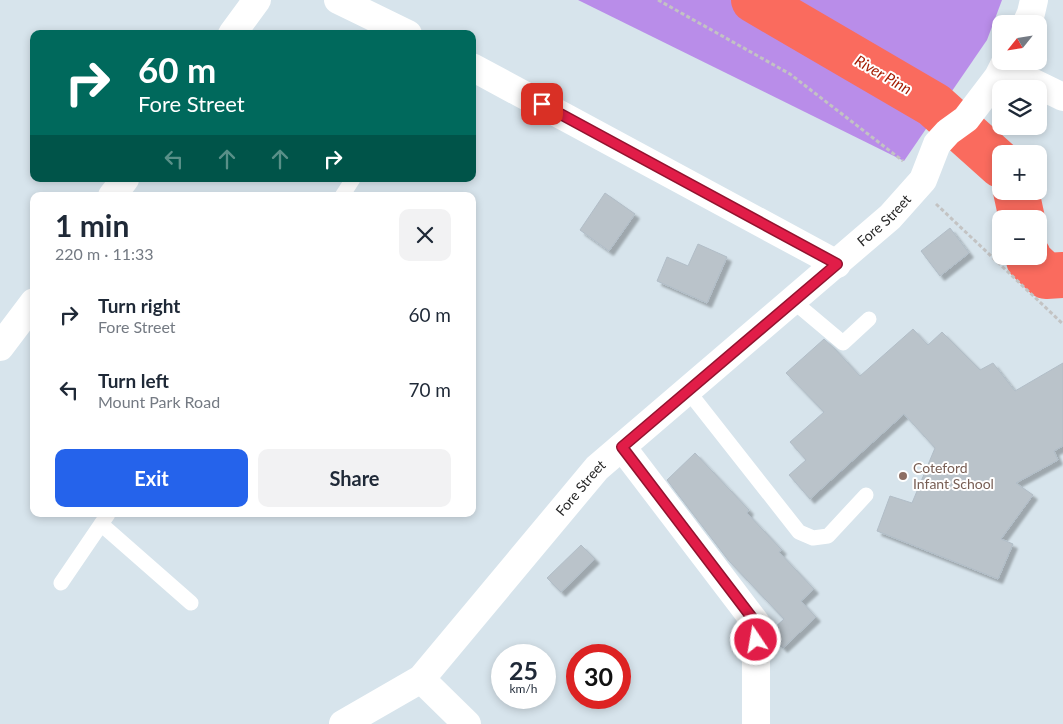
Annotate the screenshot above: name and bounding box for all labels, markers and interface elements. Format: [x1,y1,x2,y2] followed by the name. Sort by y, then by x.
[992,15,1048,70] north arrow
[992,15,1047,265] map controls
[138,48,216,90] text: 60 m
[55,50,120,115] icon: right
[852,51,915,98] water label: River Pinn
[992,80,1047,135] button: layers
[521,83,563,125] pin
[138,90,245,117] text: Fore Street
[528,90,556,118] icon: arrive
[160,145,188,173] icon: left
[213,145,241,173] icon: ahead
[266,145,294,173] icon: ahead
[319,145,347,173] icon: right
[992,145,1047,200] button: +
[853,191,914,250] street label: Fore Street
[55,207,129,243] text: 1 min
[399,209,451,261] button: close
[992,210,1047,265] button: −
[55,244,154,263] text: 220 m · 11:33
[98,294,180,317] text: Turn right
[55,301,83,329] icon: right
[408,303,451,326] text: 60 m
[98,317,176,336] text: Fore Street
[98,369,169,392] text: Turn left
[55,376,83,404] icon: left
[408,378,451,401] text: 70 m
[98,392,220,411] text: Mount Park Road
[55,449,248,507] button: Exit
[258,449,451,507] button: Share
[552,456,608,519] street label: Fore Street
[913,459,994,492] place label: Coteford Infant School
[897,470,909,482] marker: Coteford Infant School
[729,613,781,665] position arrow
[566,644,631,709] speed limit sign: 30
[509,655,538,685] text: 25
[509,681,538,696] text: km/h

